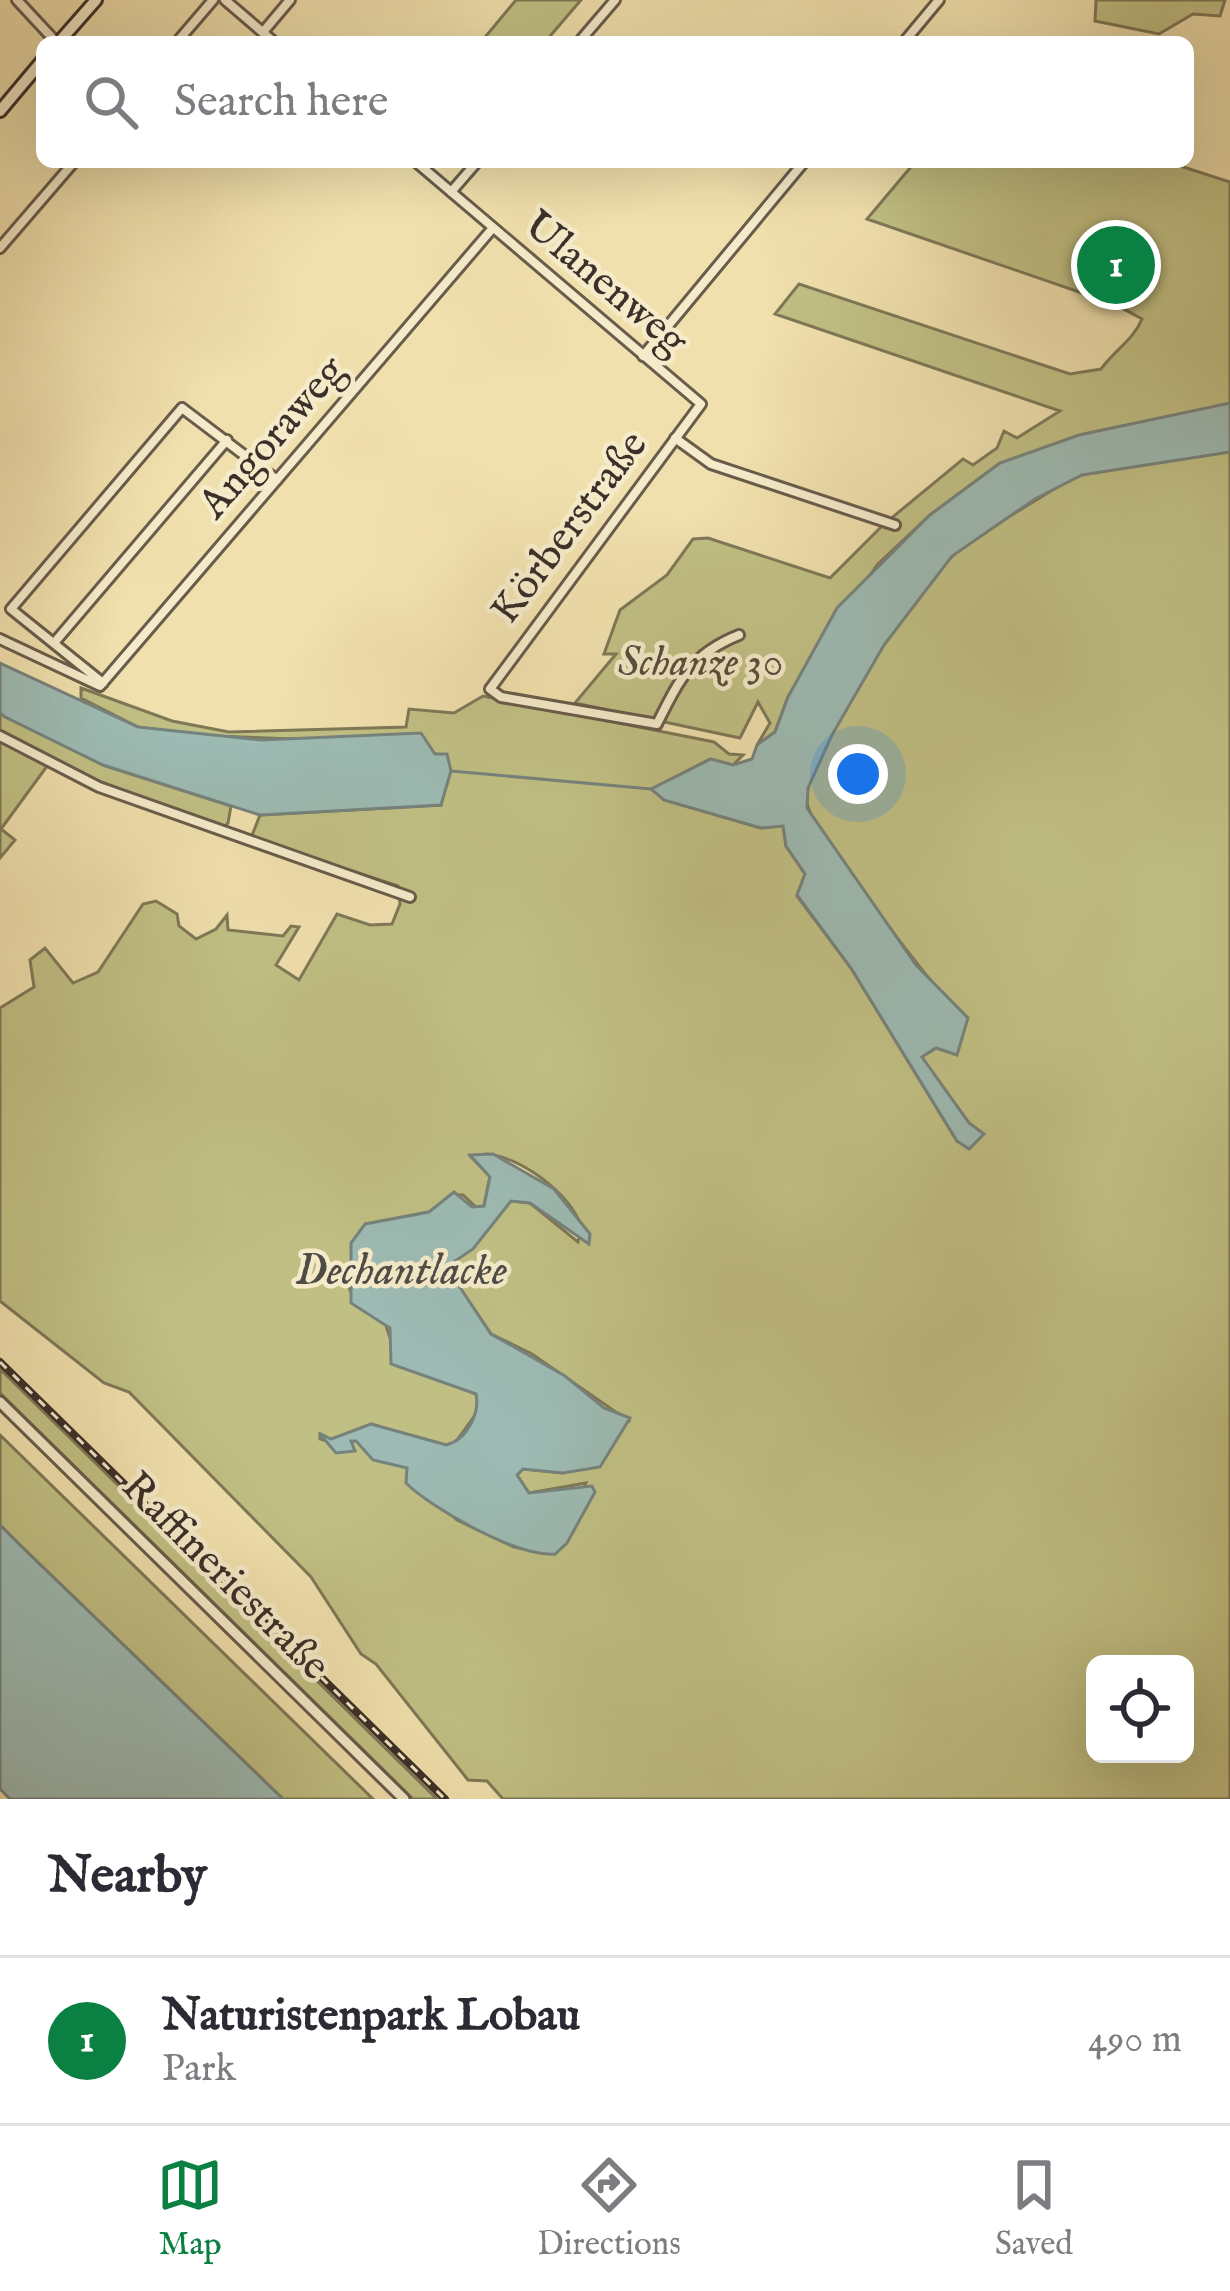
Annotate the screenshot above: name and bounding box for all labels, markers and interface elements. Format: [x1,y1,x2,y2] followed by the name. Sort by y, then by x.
[36,36,1194,168] search box
[78,69,144,135] icon: search
[174,74,388,131] text: Search here
[512,200,699,369] street label: Ulanenweg
[1077,220,1155,310] pin: 1
[187,345,359,531] street label: Angoraweg
[480,421,660,635] street label: Körberstraße
[618,637,784,690] park label: Schanze 30
[828,744,888,804] your location
[295,1243,507,1300] water label: Dechantlacke
[109,1461,341,1693] street label: Raffineriestraße
[1086,1655,1194,1763] map controls
[1086,1655,1194,1763] button: locate
[48,1845,207,1910] text: Nearby
[162,1988,580,2045] text: Naturistenpark Lobau
[80,2016,94,2065] text: 1
[1088,2016,1182,2065] text: 490 m
[162,2045,236,2094] text: Park
[157,2152,223,2266] tab: Map
[537,2152,681,2266] tab: Directions
[995,2152,1073,2266] tab: Saved

